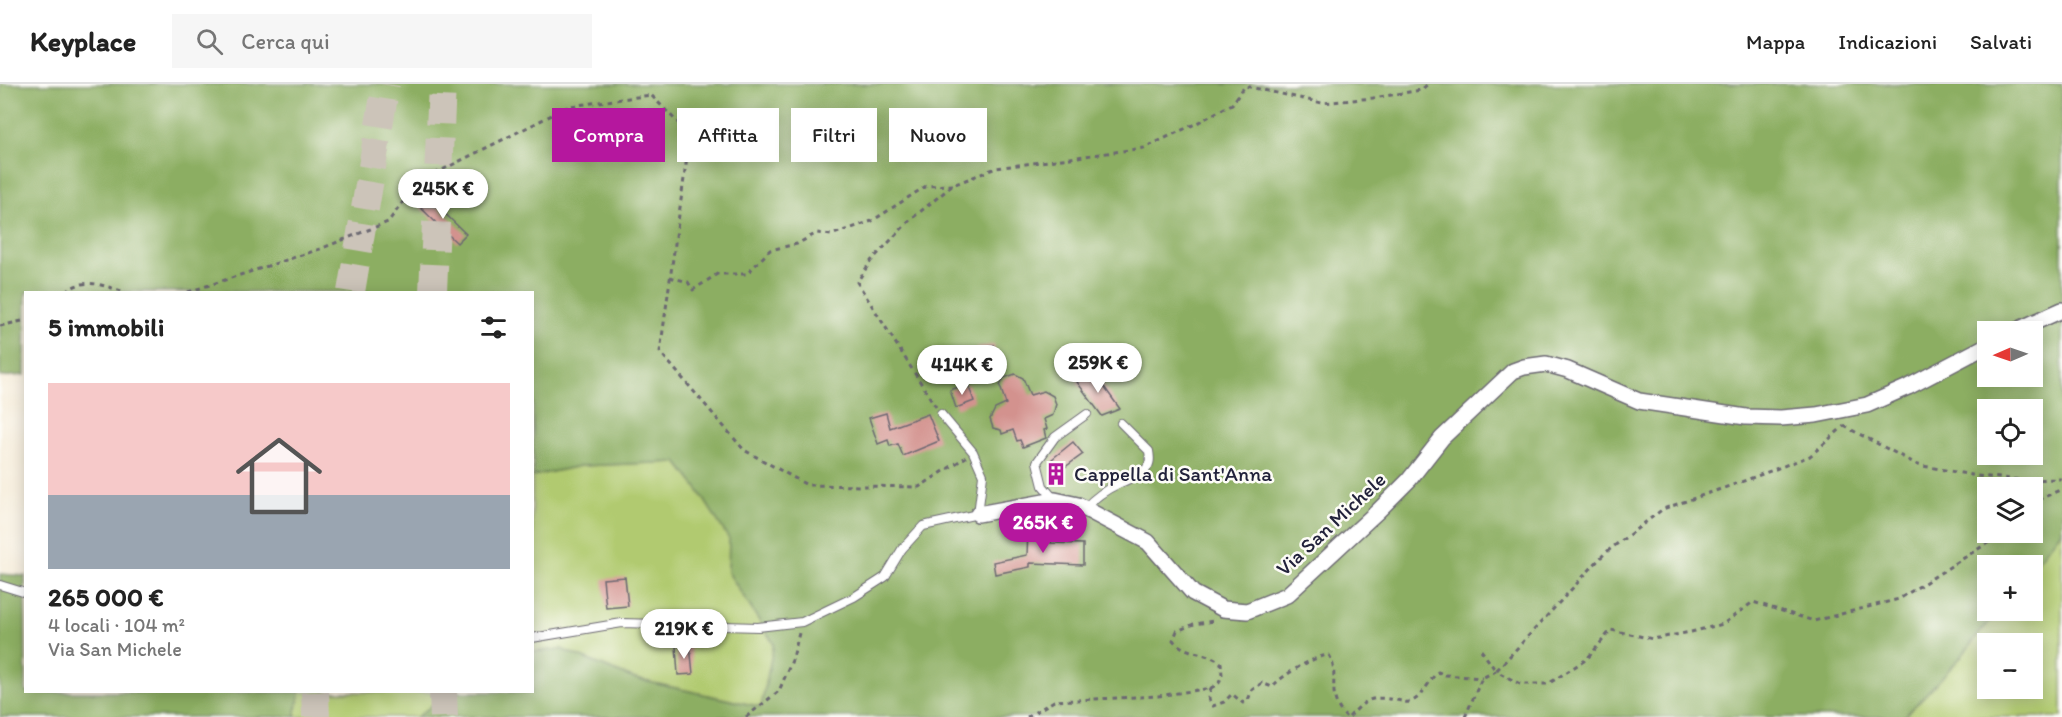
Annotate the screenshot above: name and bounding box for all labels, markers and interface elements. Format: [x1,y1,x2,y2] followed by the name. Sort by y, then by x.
[172,14,592,68] search box
[30,24,136,58] text: Keyplace
[193,25,226,58] icon: search
[241,28,330,55] text: Cerca qui
[1746,29,1805,54] text: Mappa
[1838,29,1937,54] text: Indicazioni
[1970,29,2032,54] text: Salvati
[552,108,665,162] chip: Compra
[677,108,779,162] chip: Affitta
[791,108,877,162] chip: Filtri
[889,108,987,162] chip: Nuovo
[394,169,492,220] pin: 245K €
[412,176,474,200] text: 245K €
[48,311,164,343] text: 5 immobili
[477,311,510,344] icon: filters
[1977,321,2043,387] north arrow
[1977,321,2043,699] map controls
[1049,343,1147,394] pin: 259K €
[913,345,1011,396] pin: 414K €
[1068,350,1128,374] text: 259K €
[931,352,993,376] text: 414K €
[1977,399,2043,465] button: locate
[225,422,333,530] icon: home
[1043,461,1069,487] building icon: Cappella di Sant'Anna
[1074,461,1272,486] place label: Cappella di Sant'Anna
[1271,467,1391,581] street label: Via San Michele
[1977,477,2043,543] button: layers
[994,503,1092,554] pin: 265K €
[1013,510,1073,534] text: 265K €
[1977,555,2043,621] button: +
[48,581,164,613] text: 265 000 €
[635,609,733,660] pin: 219K €
[48,613,185,637] text: 4 locali · 104 m²
[655,616,713,640] text: 219K €
[1977,633,2043,699] button: −
[48,637,182,661] text: Via San Michele

